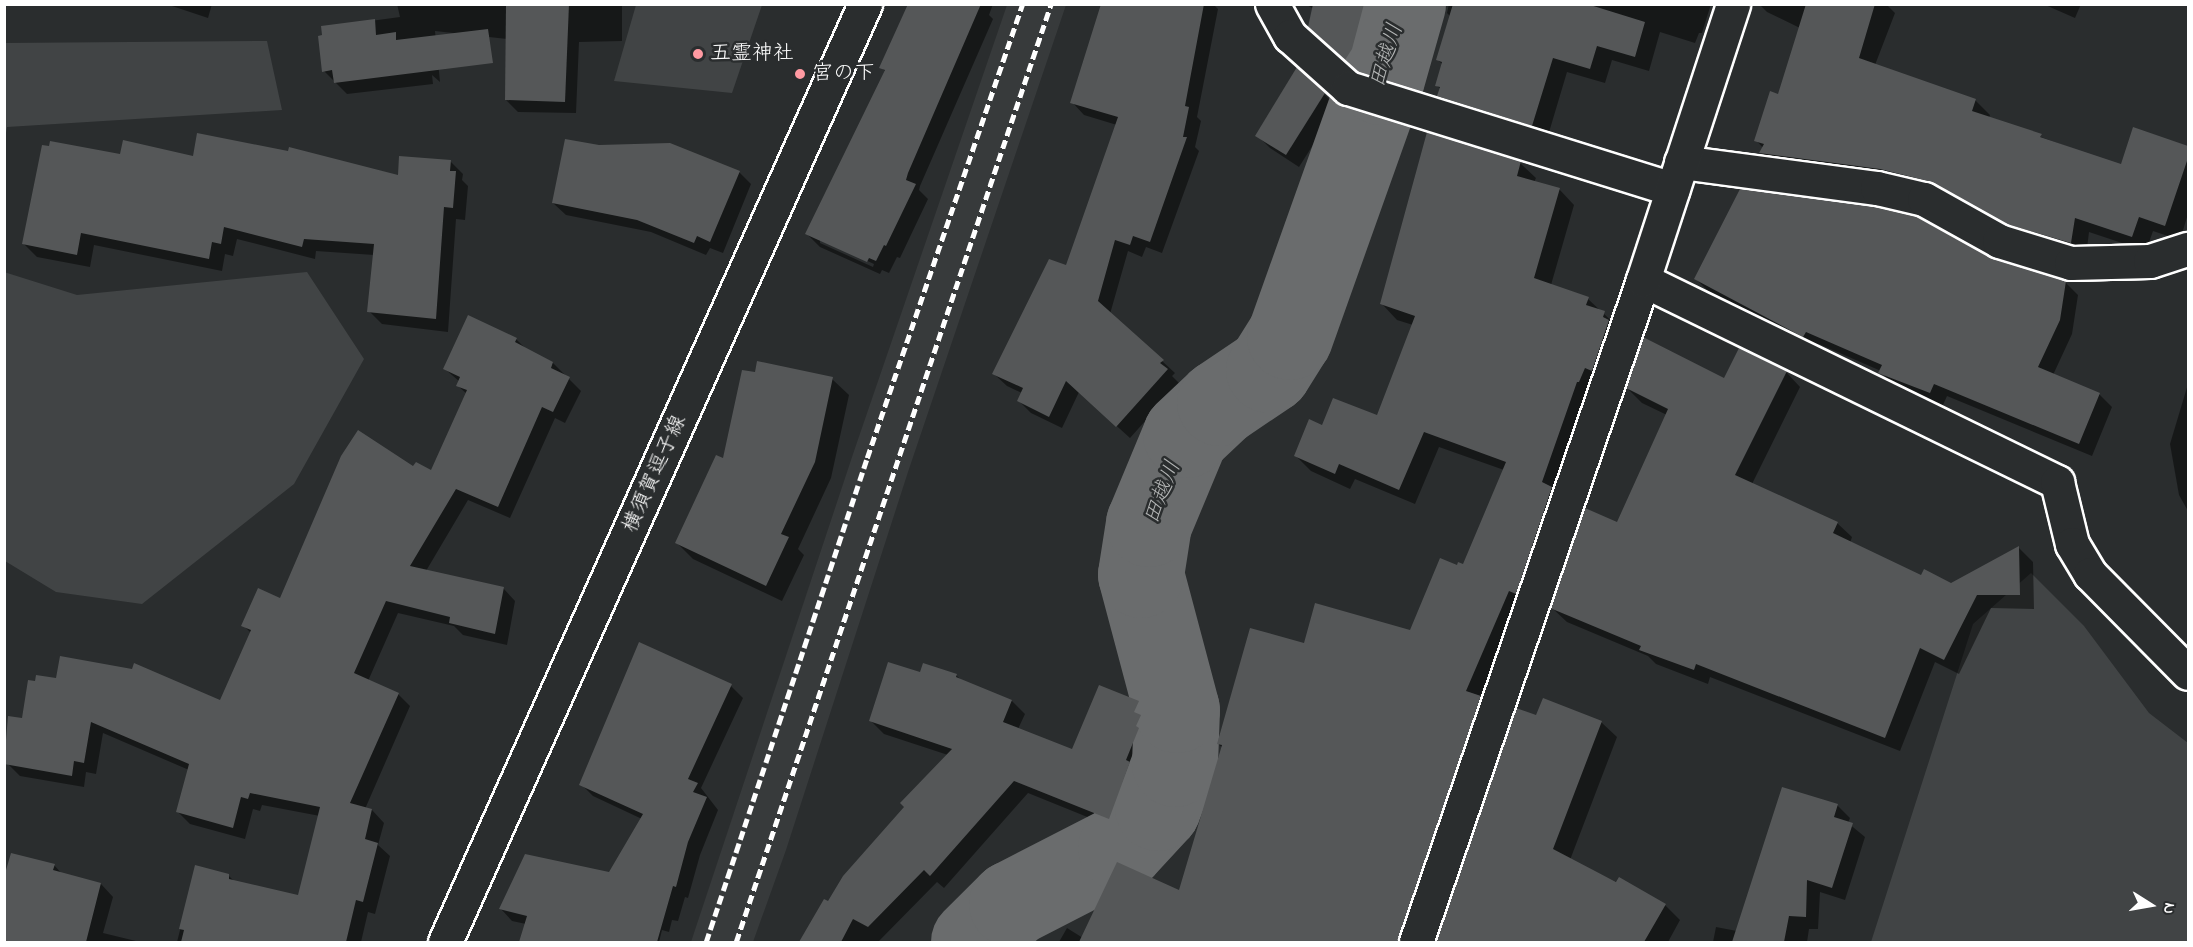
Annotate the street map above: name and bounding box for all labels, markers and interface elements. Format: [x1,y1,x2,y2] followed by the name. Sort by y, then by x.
[1366,21,1410,91] water label: 田越川
[710,41,794,67] place label: 五霊神社
[691,47,705,61] marker: 五霊神社
[812,61,875,87] place label: 宮の下
[793,67,807,81] marker: 宮の下
[618,411,692,537] street label: 横須賀逗子線
[1140,457,1188,529] water label: 田越川
[2121,875,2181,935] north arrow
[2156,901,2181,916] text: N

